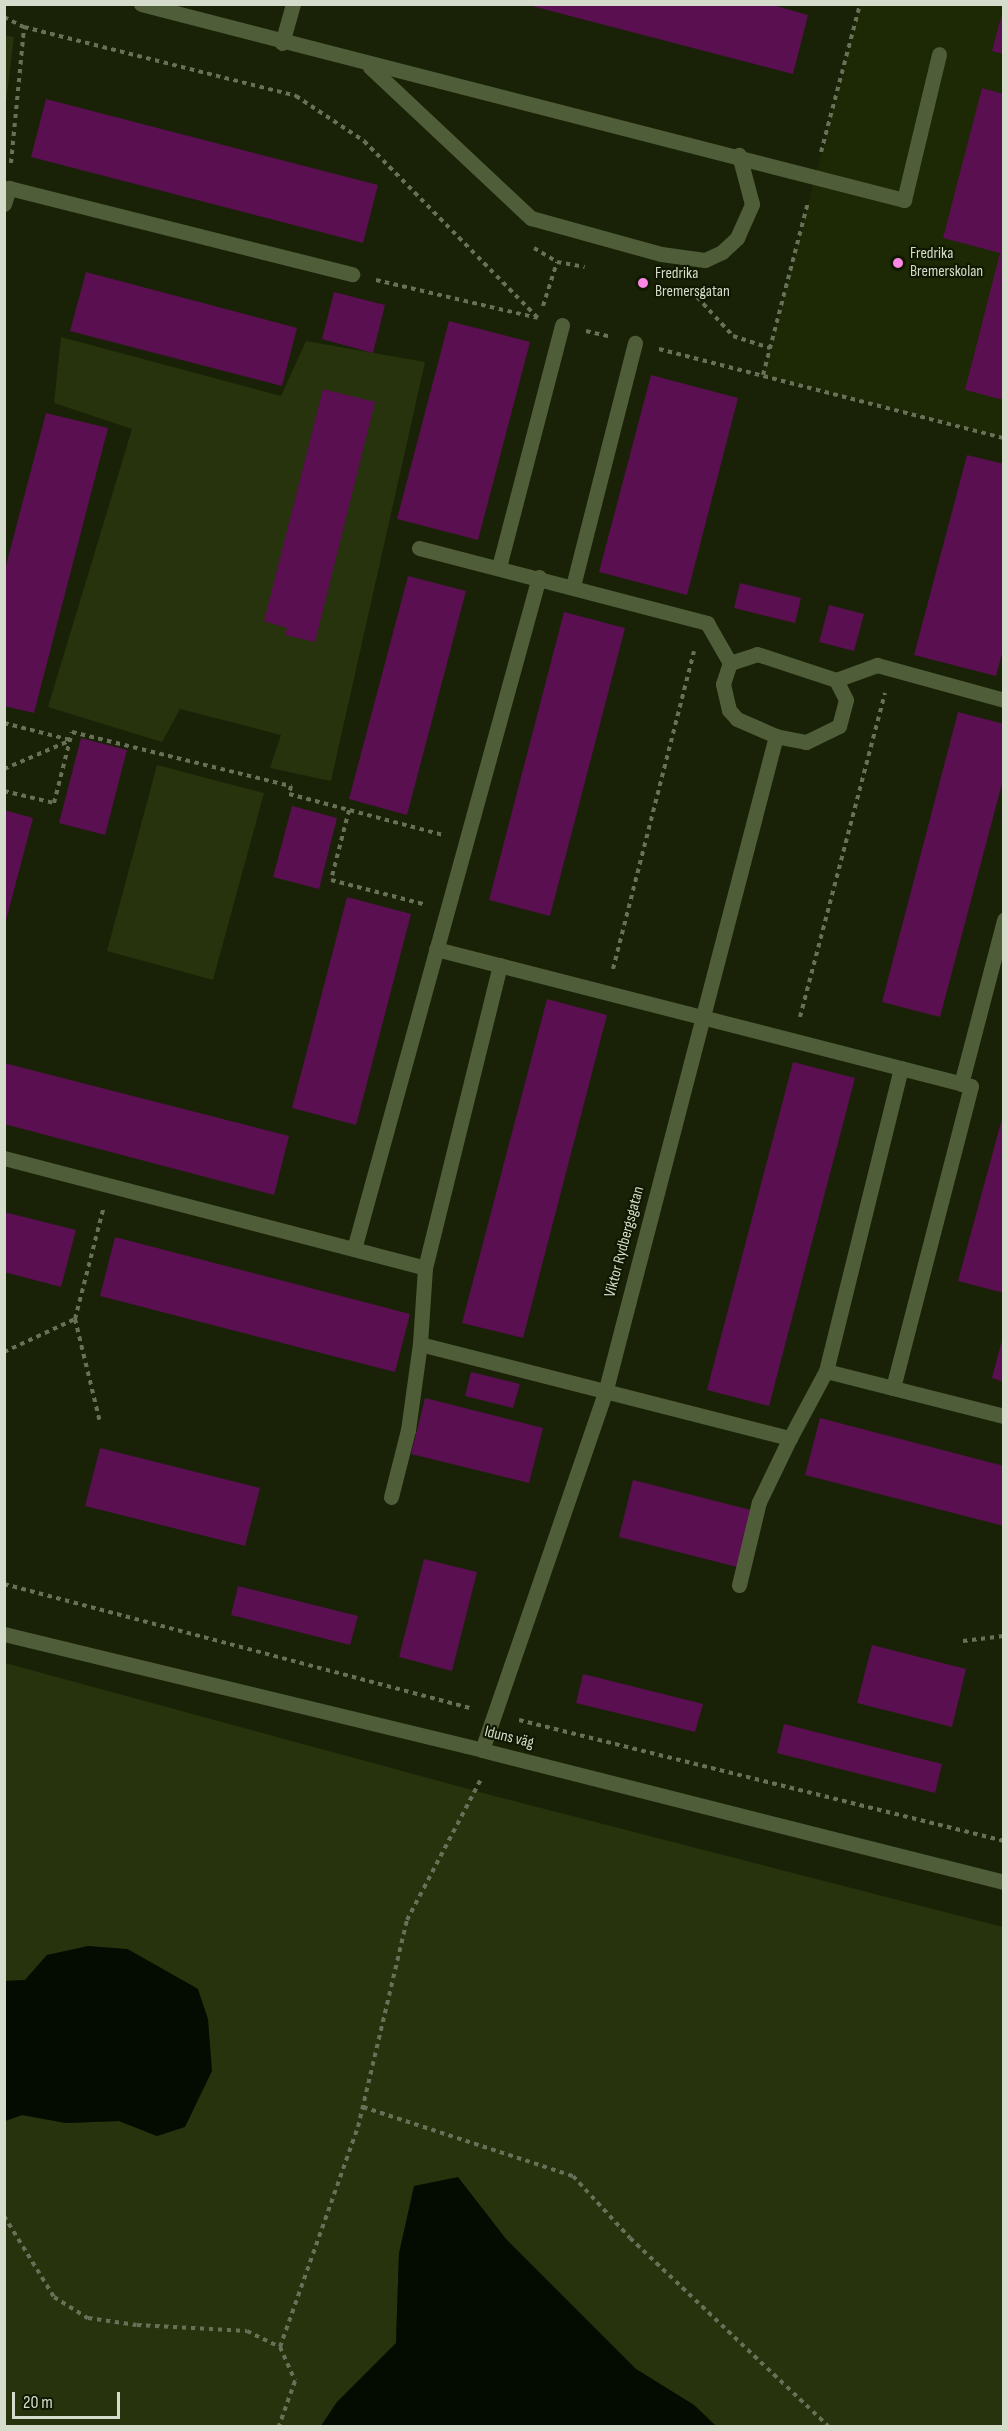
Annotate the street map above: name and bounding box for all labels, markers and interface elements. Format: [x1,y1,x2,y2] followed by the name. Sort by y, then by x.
[910,244,983,282] place label: Fredrika Bremerskolan
[891,256,905,270] marker: Fredrika Bremerskolan
[655,264,730,302] place label: Fredrika Bremersgatan
[636,276,650,290] marker: Fredrika Bremersgatan
[601,1184,649,1300] street label: Viktor Rydbergsgatan
[482,1723,536,1753] street label: Iduns väg
[15,2380,123,2418] scale bar
[23,2392,53,2413] text: 20 m

